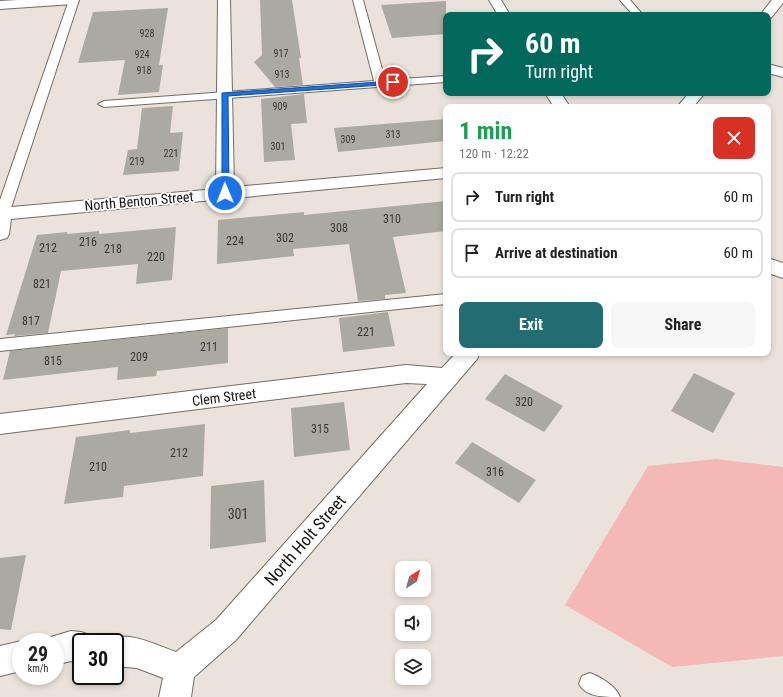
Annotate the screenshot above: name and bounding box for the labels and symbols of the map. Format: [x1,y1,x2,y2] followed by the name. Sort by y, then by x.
[140,28,154,39] house number: 928
[274,48,288,59] house number: 917
[135,49,149,60] house number: 924
[137,65,151,76] house number: 918
[376,65,410,99] pin
[275,69,289,80] house number: 913
[273,101,287,112] house number: 909
[386,129,400,140] house number: 313
[341,134,355,145] house number: 309
[271,141,285,152] house number: 301
[164,148,178,159] house number: 221
[130,156,144,167] house number: 219
[204,172,246,214] position arrow
[84,188,194,214] street label: North Benton Street
[383,212,401,226] house number: 310
[330,221,348,235] house number: 308
[276,231,294,245] house number: 302
[226,234,244,248] house number: 224
[79,235,97,249] house number: 216
[39,241,57,255] house number: 212
[104,242,122,256] house number: 218
[147,250,165,264] house number: 220
[33,277,51,291] house number: 821
[22,314,40,328] house number: 817
[357,325,375,339] house number: 221
[200,340,218,354] house number: 211
[130,350,148,364] house number: 209
[44,354,62,368] house number: 815
[191,385,257,409] street label: Clem Street
[515,395,533,409] house number: 320
[311,422,329,436] house number: 315
[170,446,188,460] house number: 212
[89,460,107,474] house number: 210
[486,465,504,479] house number: 316
[260,491,350,589] street label: North Holt Street
[228,506,248,522] house number: 301
[395,561,431,597] north arrow
[72,633,124,685] speed limit sign: 30

